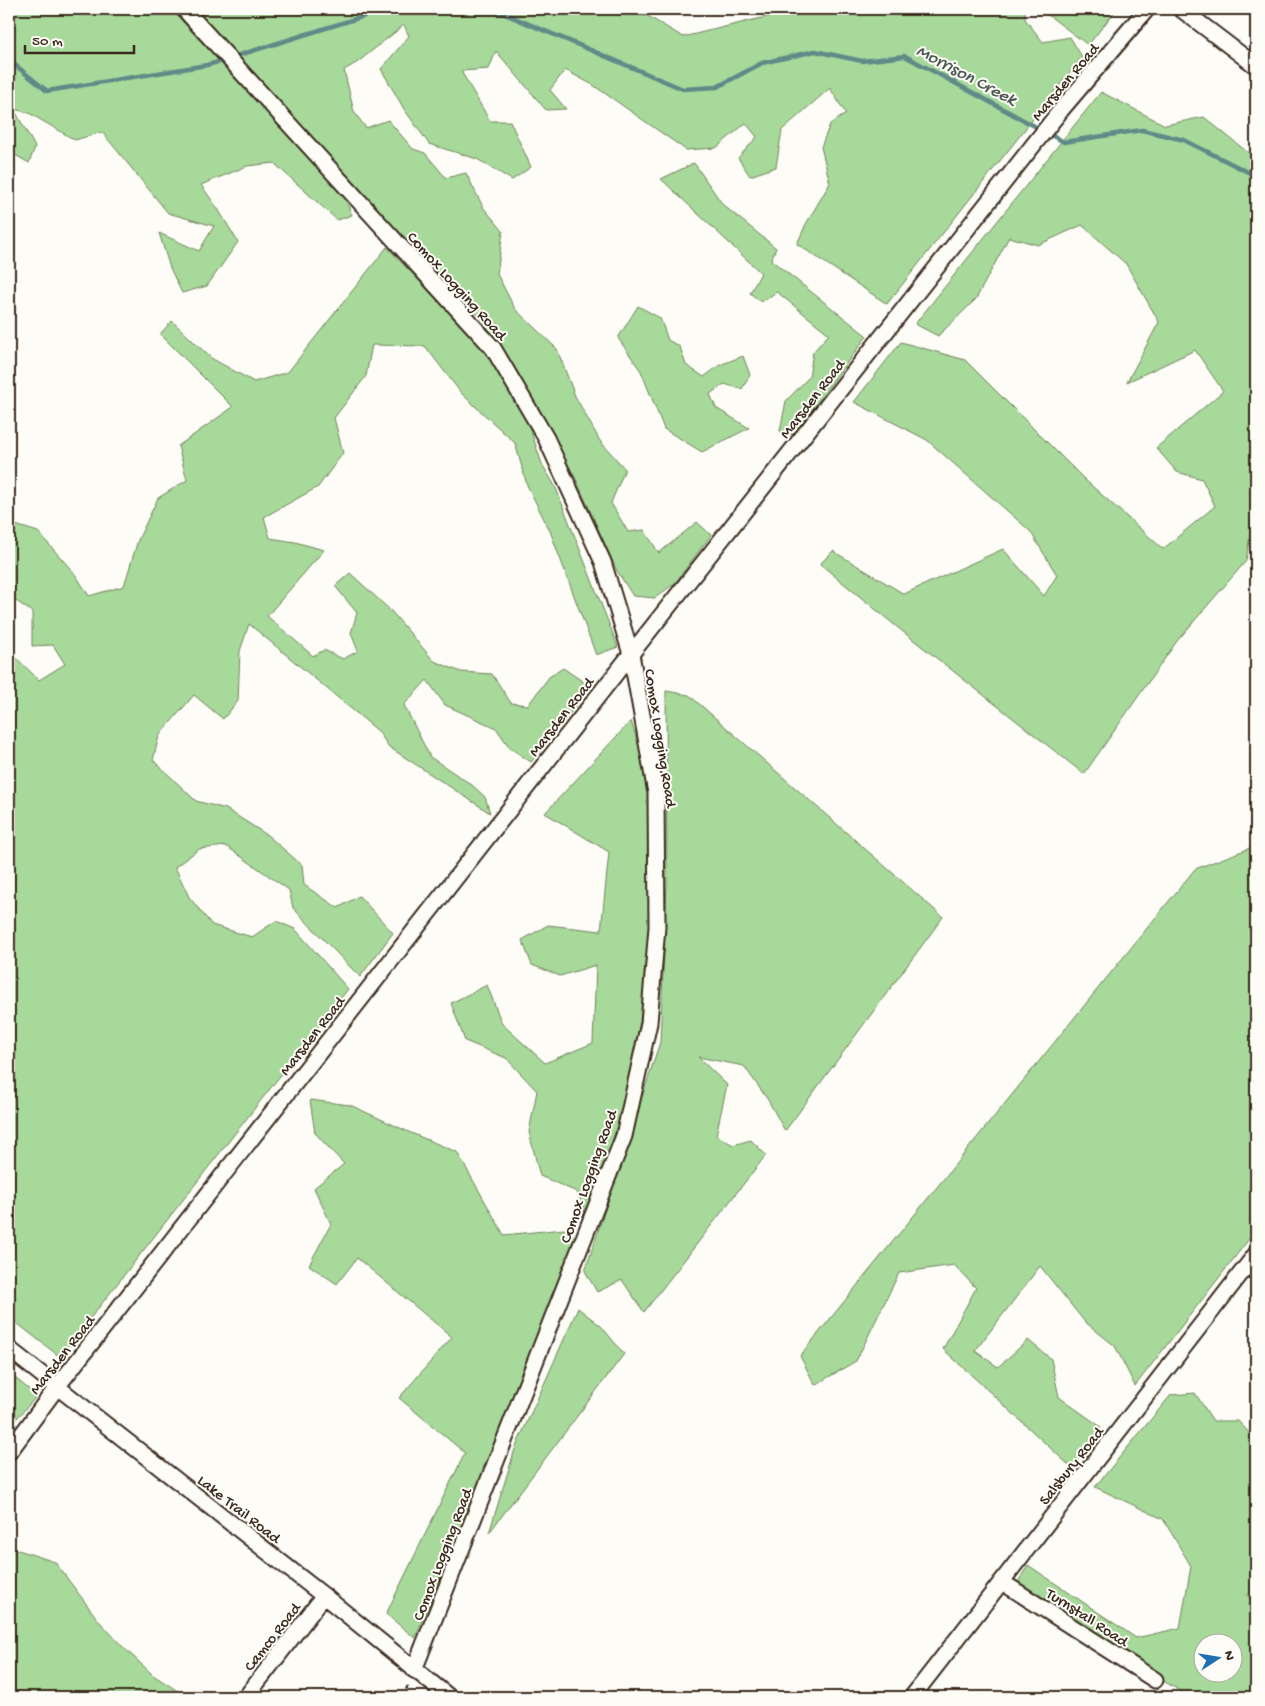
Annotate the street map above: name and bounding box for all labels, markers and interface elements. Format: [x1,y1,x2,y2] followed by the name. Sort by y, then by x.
[25,22,134,54] scale bar
[32,33,63,51] text: 50 m
[1029,39,1106,126] street label: Marsden Road
[912,41,1021,112] water label: Morrison Creek
[401,229,510,347] street label: Comox Logging Road
[777,355,852,444] street label: Marsden Road
[638,668,679,811] street label: Comox Logging Road
[526,673,601,762] street label: Marsden Road
[277,992,352,1081] street label: Marsden Road
[557,1107,624,1246] street label: Comox Logging Road
[27,1311,102,1400] street label: Marsden Road
[1036,1423,1110,1510] street label: Salsbury Road
[192,1472,285,1550] street label: Lake Trail Road
[410,1485,479,1624] street label: Comox Logging Road
[1041,1585,1132,1653] street label: Turnstall Road
[241,1599,307,1676] street label: Camco Road
[1192,1634,1242,1684] north arrow
[1219,1650,1238,1662] text: N

